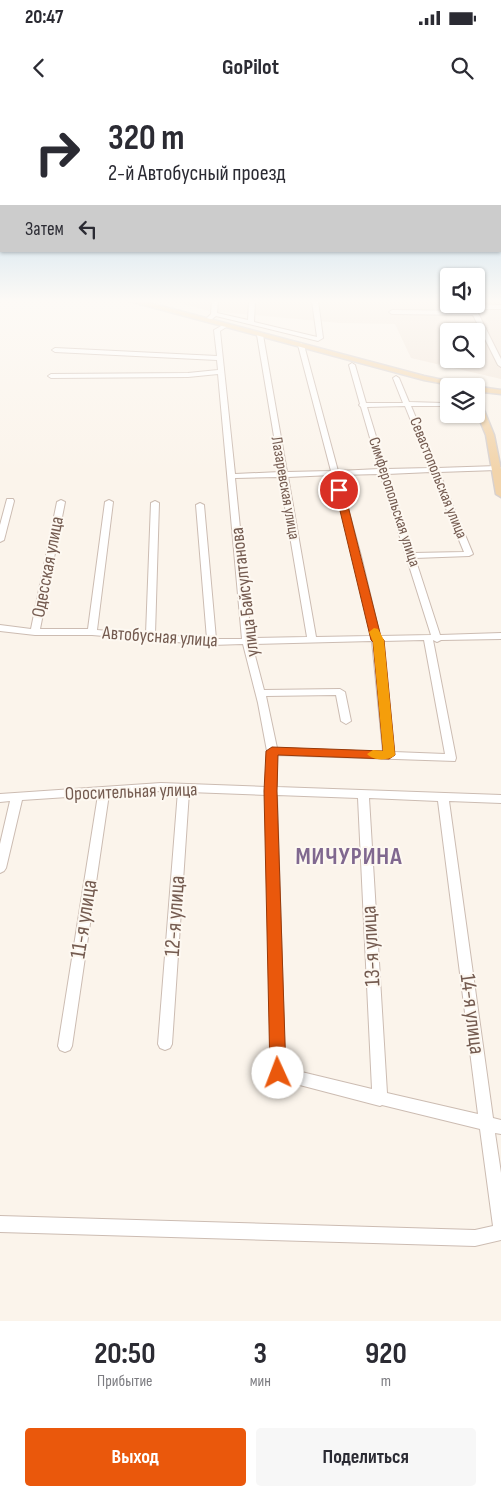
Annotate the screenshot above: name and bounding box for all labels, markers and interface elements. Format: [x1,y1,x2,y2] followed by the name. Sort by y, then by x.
[25,6,63,29] text: 20:47
[25,54,53,82] icon: back
[222,54,279,81] text: GoPilot
[448,54,476,82] icon: search
[108,117,184,160] text: 320 m
[25,120,90,185] icon: right
[108,160,285,187] text: 2-й Автобусный проезд
[74,215,102,243] icon: left
[25,218,64,241] text: Затем
[440,268,485,423] map controls
[440,268,485,313] button: sound
[440,323,485,368] button: search
[440,378,485,423] button: layers
[405,415,471,541] street label: Севастопольская улица
[267,435,303,541] street label: Лазаревская улица
[364,435,424,569] street label: Симферопольская улица
[318,469,360,511] pin
[325,476,353,504] icon: arrive
[27,515,69,619] street label: Одесская улица
[226,526,264,658] street label: улица Байсултанова
[101,621,218,653] street label: Автобусная улица
[64,778,198,806] street label: Оросительная улица
[295,842,403,871] district label: МИЧУРИНА
[159,875,191,957] street label: 12-я улица
[64,878,104,960] street label: 11-я улица
[355,905,387,987] street label: 13-я улица
[454,972,490,1056] street label: 14-я улица
[251,1046,303,1098] position arrow
[94,1336,155,1372] text: 20:50
[254,1336,267,1372] text: 3
[365,1336,407,1372] text: 920
[97,1372,153,1391] text: Прибытие
[250,1372,271,1391] text: мин
[381,1372,391,1391] text: m
[25,1428,246,1486] button: Выход
[256,1428,476,1486] button: Поделиться

